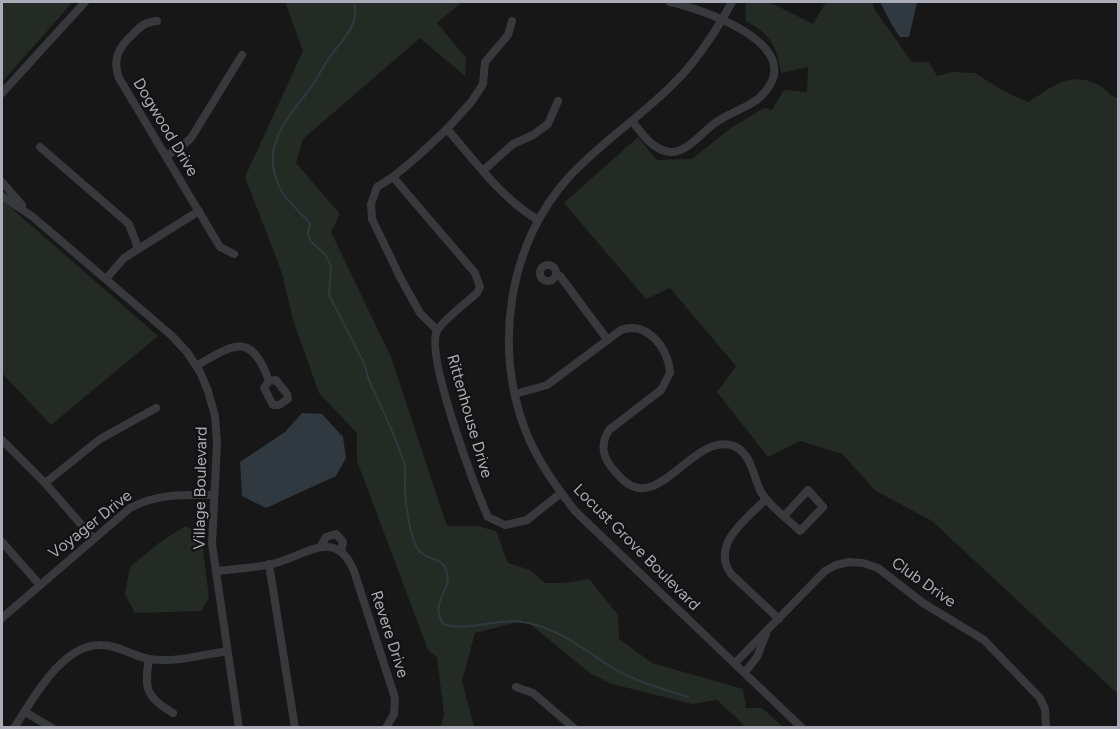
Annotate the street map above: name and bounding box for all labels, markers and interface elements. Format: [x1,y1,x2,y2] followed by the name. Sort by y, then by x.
[129,75,203,180] street label: Dogwood Drive
[443,352,497,480] street label: Rittenhouse Drive
[189,426,211,550] street label: Village Boulevard
[570,480,704,614] street label: Locust Grove Boulevard
[45,485,136,562] street label: Voyager Drive
[888,553,960,611] street label: Club Drive
[367,588,413,680] street label: Revere Drive

